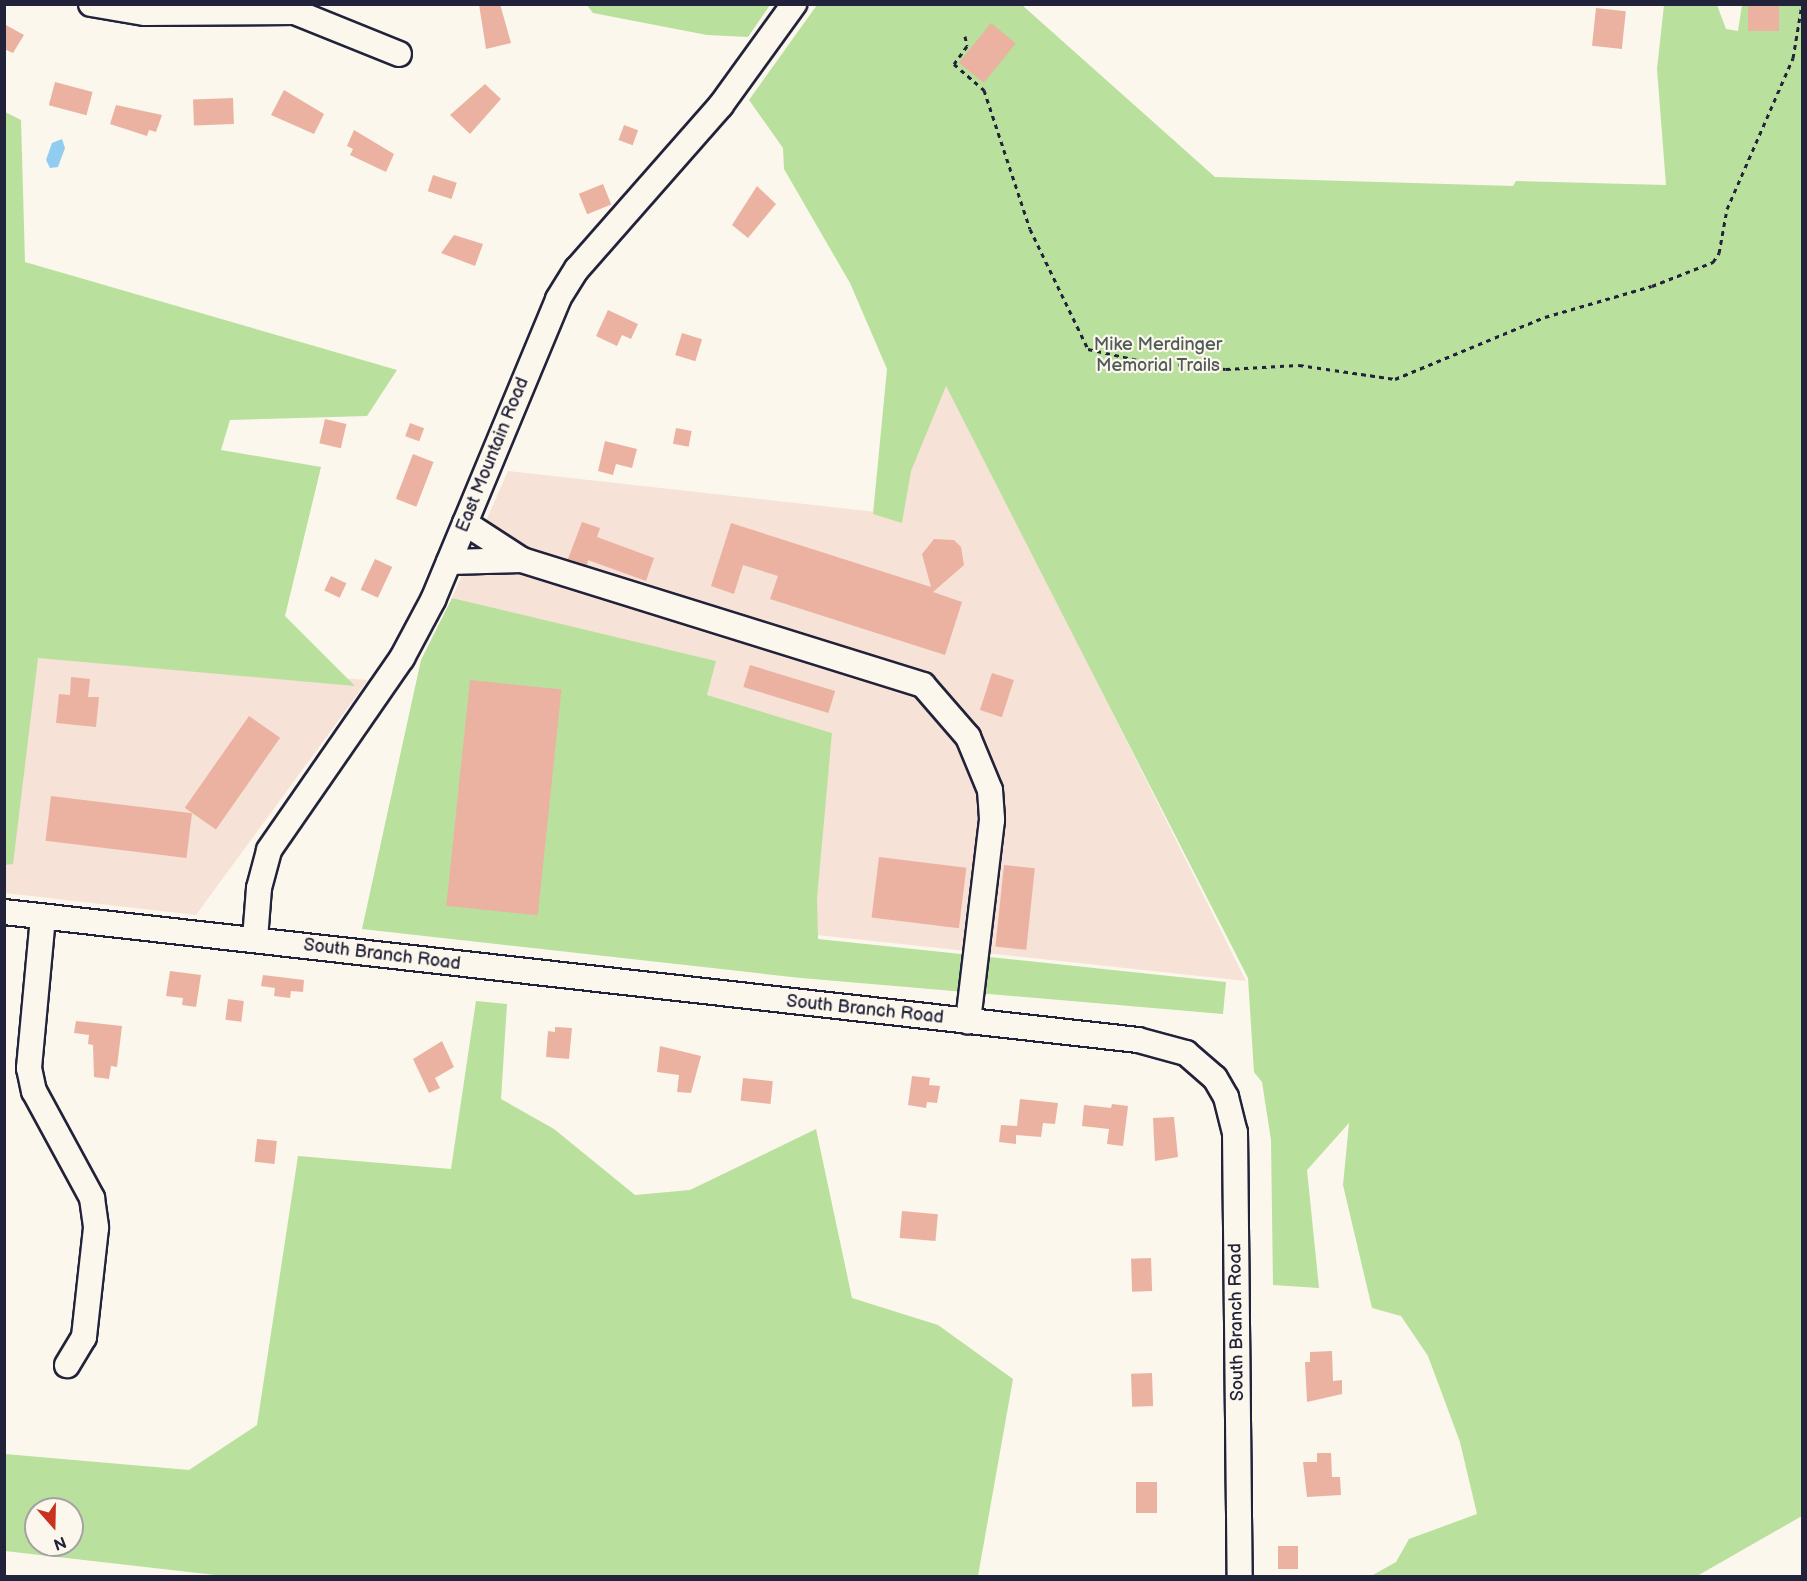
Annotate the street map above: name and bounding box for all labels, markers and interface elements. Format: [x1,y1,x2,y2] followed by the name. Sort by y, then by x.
[1094,335,1222,378] park label: Mike Merdinger Memorial Trails
[452,374,534,536] street label: East Mountain Road
[302,935,462,975] street label: South Branch Road
[785,991,945,1029] street label: South Branch Road
[1225,1243,1249,1401] street label: South Branch Road
[24,1497,84,1557] north arrow
[51,1532,69,1553] text: N

